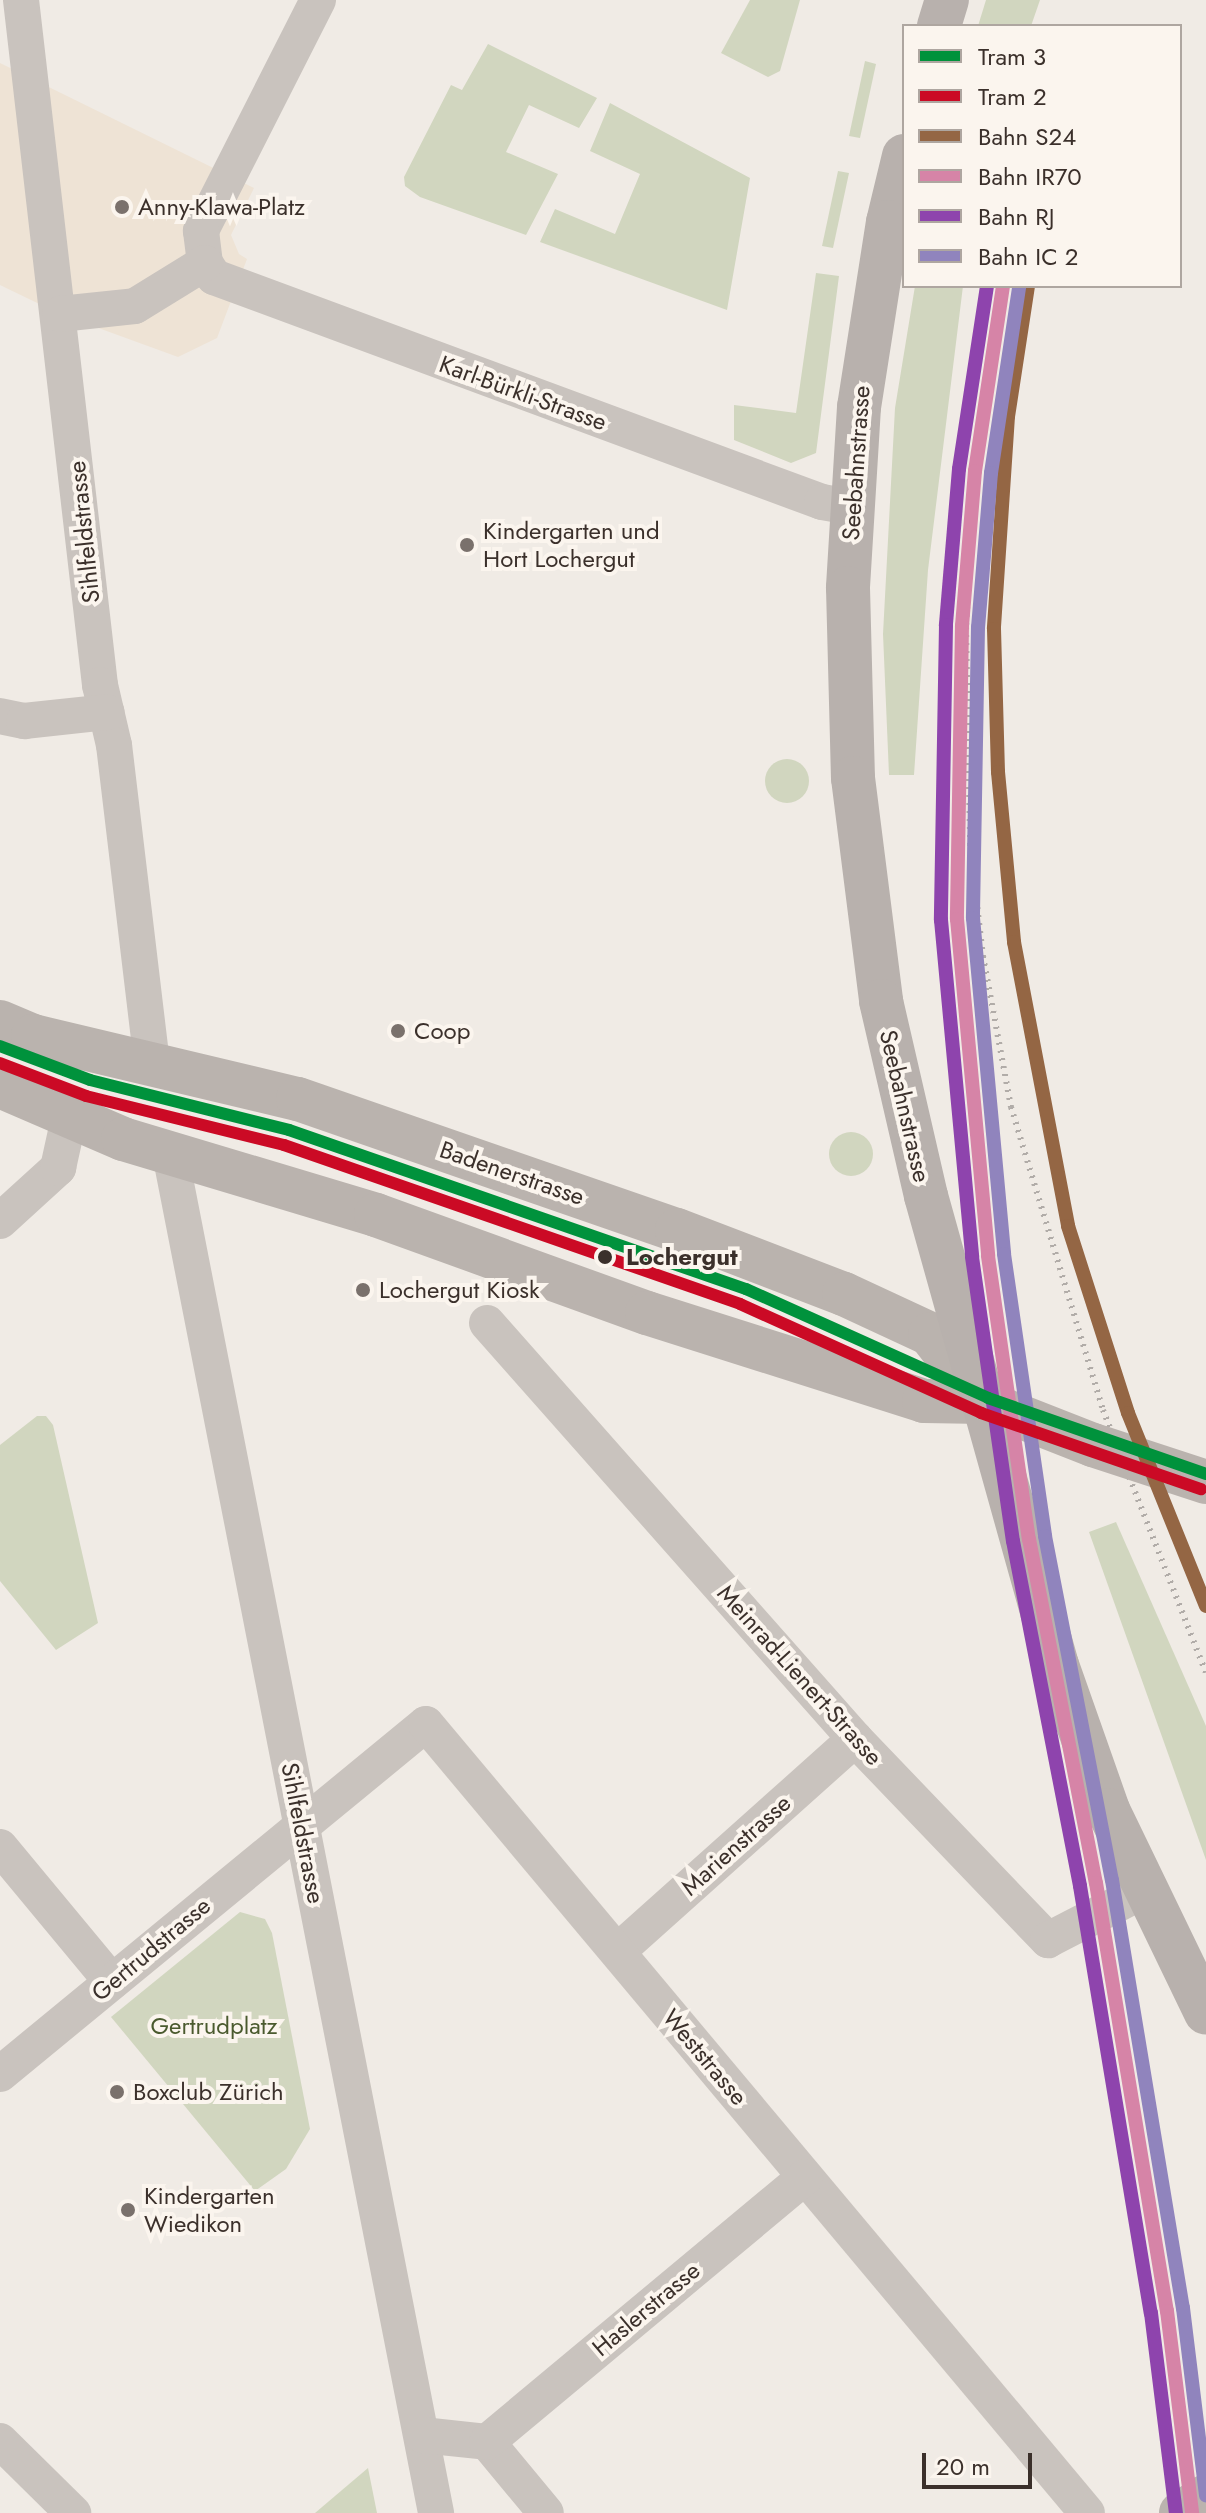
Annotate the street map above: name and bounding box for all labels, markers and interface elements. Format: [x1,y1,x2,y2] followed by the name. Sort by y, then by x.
[902,24,1182,288] legend
[978,39,1046,74] text: Tram 3
[978,79,1047,114] text: Tram 2
[978,119,1076,154] text: Bahn S24
[978,159,1082,194] text: Bahn IR70
[138,193,305,221] place label: Anny-Klawa-Platz
[113,198,131,216] marker: Anny-Klawa-Platz
[978,199,1055,234] text: Bahn RJ
[978,239,1079,274] text: Bahn IC 2
[435,349,611,437] street label: Karl-Bürkli-Strasse
[836,385,876,541] street label: Seebahnstrasse
[62,459,106,605] street label: Sihlfeldstrasse
[483,517,660,573] place label: Kindergarten und Hort Lochergut
[458,536,476,554] marker: Kindergarten und Hort Lochergut
[414,1017,470,1045] place label: Coop
[389,1022,407,1040] marker: Coop
[874,1027,936,1185] street label: Seebahnstrasse
[436,1135,588,1211] street label: Badenerstrasse
[591,1243,619,1271] marker: Lochergut
[626,1243,738,1271] place label: Lochergut
[379,1276,540,1304] place label: Lochergut Kiosk
[354,1281,372,1299] marker: Lochergut Kiosk
[711,1579,889,1771] street label: Meinrad-Lienert-Strasse
[275,1760,331,1906] street label: Sihlfeldstrasse
[675,1788,797,1902] street label: Marienstrasse
[86,1891,216,2007] street label: Gertrudstrasse
[657,2003,753,2111] street label: Weststrasse
[150,2012,278,2040] park label: Gertrudplatz
[133,2078,284,2106] place label: Boxclub Zürich
[108,2083,126,2101] marker: Boxclub Zürich
[144,2182,274,2238] place label: Kindergarten Wiedikon
[119,2201,137,2219] marker: Kindergarten Wiedikon
[586,2256,706,2362] street label: Haslerstrasse
[926,2437,1036,2487] scale bar
[936,2449,990,2484] text: 20 m

